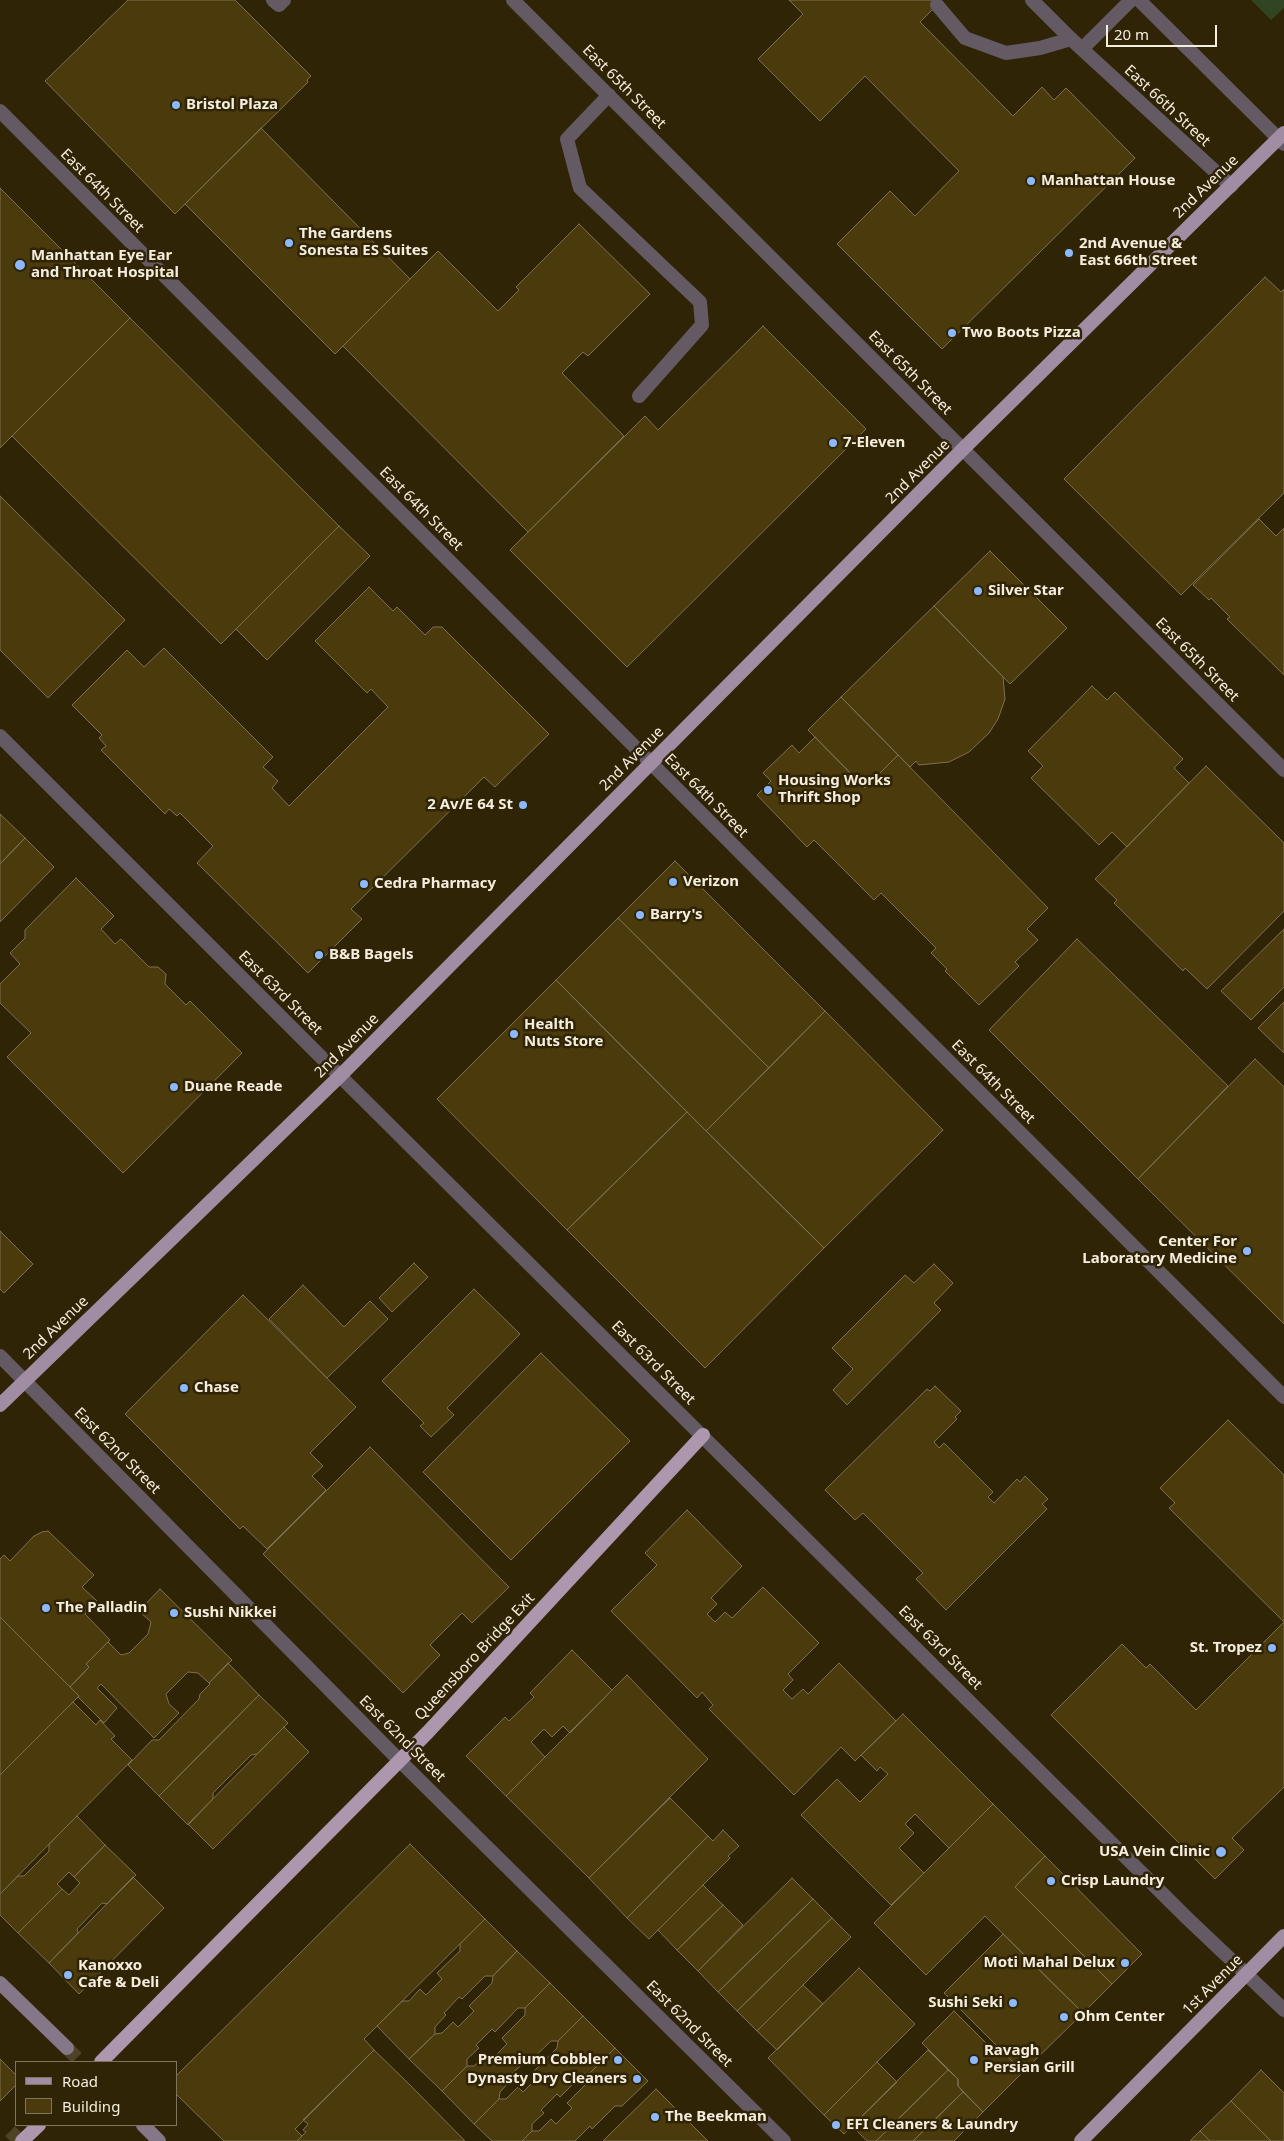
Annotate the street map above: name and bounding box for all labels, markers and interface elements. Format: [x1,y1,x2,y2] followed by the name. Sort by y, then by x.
[1109,15,1220,47] scale bar
[1114,24,1149,44] text: 20 m
[578,41,670,133] street label: East 65th Street
[1120,62,1214,150] street label: East 66th Street
[186,96,278,114] place label: Bristol Plaza
[170,99,182,111] marker: Bristol Plaza
[56,145,148,237] street label: East 64th Street
[1170,151,1242,223] street label: 2nd Avenue
[1041,172,1175,190] place label: Manhattan House
[1025,175,1037,187] marker: Manhattan House
[299,225,428,260] place label: The Gardens Sonesta ES Suites
[1079,235,1197,270] place label: 2nd Avenue & East 66th Street
[283,237,295,249] marker: The Gardens Sonesta ES Suites
[31,247,179,282] place label: Manhattan Eye Ear and Throat Hospital
[1063,247,1075,259] marker: 2nd Avenue & East 66th Street
[13,258,27,272] marker: Manhattan Eye Ear and Throat Hospital
[962,324,1081,342] place label: Two Boots Pizza
[864,327,956,419] street label: East 65th Street
[946,327,958,339] marker: Two Boots Pizza
[843,434,905,452] place label: 7-Eleven
[882,436,954,508] street label: 2nd Avenue
[827,437,839,449] marker: 7-Eleven
[375,463,467,555] street label: East 64th Street
[988,582,1064,600] place label: Silver Star
[972,585,984,597] marker: Silver Star
[1151,614,1243,706] street label: East 65th Street
[596,723,668,795] street label: 2nd Avenue
[660,750,752,842] street label: East 64th Street
[778,772,891,807] place label: Housing Works Thrift Shop
[762,784,774,796] marker: Housing Works Thrift Shop
[427,796,513,814] place label: 2 Av/E 64 St
[517,799,529,811] marker: 2 Av/E 64 St
[683,873,739,891] place label: Verizon
[374,875,496,893] place label: Cedra Pharmacy
[667,876,679,888] marker: Verizon
[358,878,370,890] marker: Cedra Pharmacy
[650,906,703,924] place label: Barry's
[634,909,646,921] marker: Barry's
[329,946,413,964] place label: B&B Bagels
[234,947,326,1039] street label: East 63rd Street
[313,949,325,961] marker: B&B Bagels
[311,1010,383,1082] street label: 2nd Avenue
[524,1016,603,1051] place label: Health Nuts Store
[508,1028,520,1040] marker: Health Nuts Store
[947,1036,1039,1128] street label: East 64th Street
[184,1078,283,1096] place label: Duane Reade
[168,1081,180,1093] marker: Duane Reade
[1082,1233,1237,1268] place label: Center For Laboratory Medicine
[1241,1245,1253,1257] marker: Center For Laboratory Medicine
[20,1292,92,1364] street label: 2nd Avenue
[607,1317,699,1409] street label: East 63rd Street
[194,1379,239,1397] place label: Chase
[178,1382,190,1394] marker: Chase
[70,1404,164,1498] street label: East 62nd Street
[411,1590,539,1724] street label: Queensboro Bridge Exit
[56,1599,147,1617] place label: The Palladin
[40,1602,52,1614] marker: The Palladin
[894,1602,986,1694] street label: East 63rd Street
[184,1604,276,1622] place label: Sushi Nikkei
[168,1607,180,1619] marker: Sushi Nikkei
[1190,1639,1262,1657] place label: St. Tropez
[1266,1642,1278,1654] marker: St. Tropez
[355,1692,449,1786] street label: East 62nd Street
[1099,1843,1210,1861] place label: USA Vein Clinic
[1214,1845,1228,1859] marker: USA Vein Clinic
[1061,1872,1164,1890] place label: Crisp Laundry
[1045,1875,1057,1887] marker: Crisp Laundry
[1179,1951,1247,2019] street label: 1st Avenue
[984,1954,1115,1972] place label: Moti Mahal Delux
[78,1957,159,1992] place label: Kanoxxo Cafe & Deli
[1119,1957,1131,1969] marker: Moti Mahal Delux
[62,1969,74,1981] marker: Kanoxxo Cafe & Deli
[642,1977,736,2071] street label: East 62nd Street
[928,1994,1003,2012] place label: Sushi Seki
[1007,1997,1019,2009] marker: Sushi Seki
[1074,2008,1165,2026] place label: Ohm Center
[1058,2011,1070,2023] marker: Ohm Center
[984,2042,1075,2077] place label: Ravagh Persian Grill
[478,2051,608,2069] place label: Premium Cobbler
[612,2054,624,2066] marker: Premium Cobbler
[968,2054,980,2066] marker: Ravagh Persian Grill
[15,2061,178,2126] legend
[467,2070,627,2088] place label: Dynasty Dry Cleaners
[62,2071,98,2091] text: Road
[631,2073,643,2085] marker: Dynasty Dry Cleaners
[62,2096,120,2116] text: Building
[665,2108,767,2126] place label: The Beekman
[649,2111,661,2123] marker: The Beekman
[846,2116,1018,2134] place label: EFI Cleaners & Laundry
[830,2119,842,2131] marker: EFI Cleaners & Laundry

